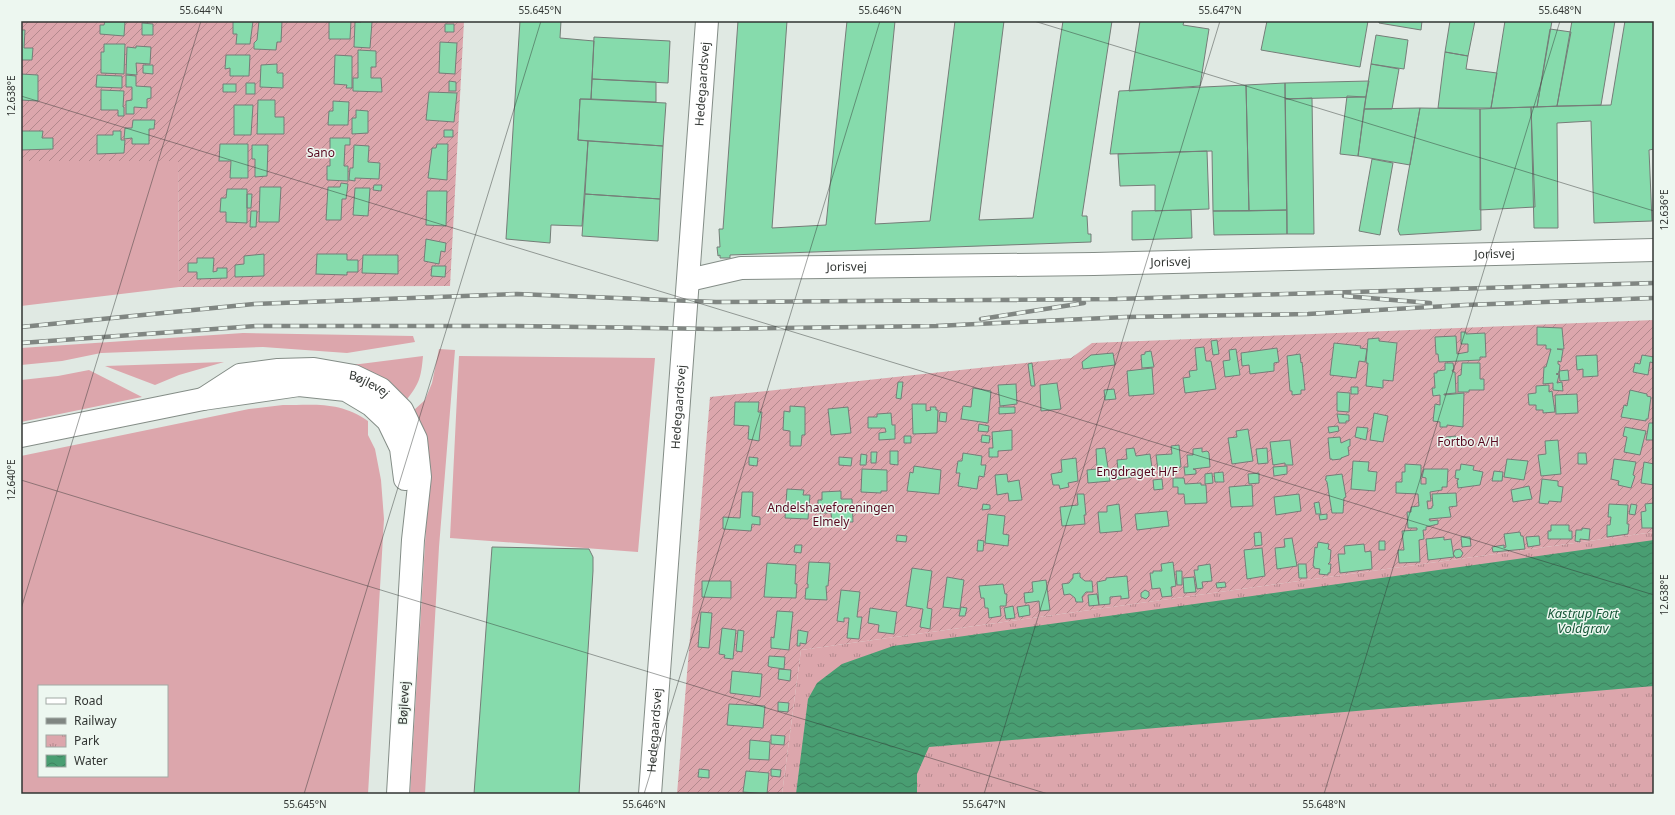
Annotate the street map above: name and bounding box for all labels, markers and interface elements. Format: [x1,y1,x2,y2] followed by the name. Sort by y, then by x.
[179,3,223,17] text: 55.644°N
[518,3,562,17] text: 55.645°N
[858,3,902,17] text: 55.646°N
[1198,3,1242,17] text: 55.647°N
[1538,3,1582,17] text: 55.648°N
[690,41,713,127] street label: Hedegaardsvej
[4,75,18,117] text: 12.638°E
[307,144,335,161] park label: Sano
[1657,189,1671,231] text: 12.636°E
[1473,244,1515,263] street label: Jorisvej
[1149,253,1191,271] street label: Jorisvej
[825,258,867,275] street label: Jorisvej
[666,364,690,450] street label: Hedegaardsvej
[348,366,394,401] street label: Bøjlevej
[1437,433,1499,450] park label: Fortbo A/H
[4,459,18,501] text: 12.640°E
[1096,463,1178,480] park label: Engdraget H/F
[767,499,895,530] park label: Andelshaveforeningen Elmely
[1657,574,1671,616] text: 12.638°E
[1547,604,1619,637] water label: Kastrup Fort Voldgrav
[394,681,413,725] street label: Bøjlevej
[38,685,168,777] legend
[643,687,666,773] street label: Hedegaardsvej
[74,692,103,709] text: Road
[74,712,118,729] text: Railway
[74,732,100,749] text: Park
[74,752,108,769] text: Water
[283,797,327,811] text: 55.645°N
[622,797,666,811] text: 55.646°N
[962,797,1006,811] text: 55.647°N
[1302,797,1346,811] text: 55.648°N

